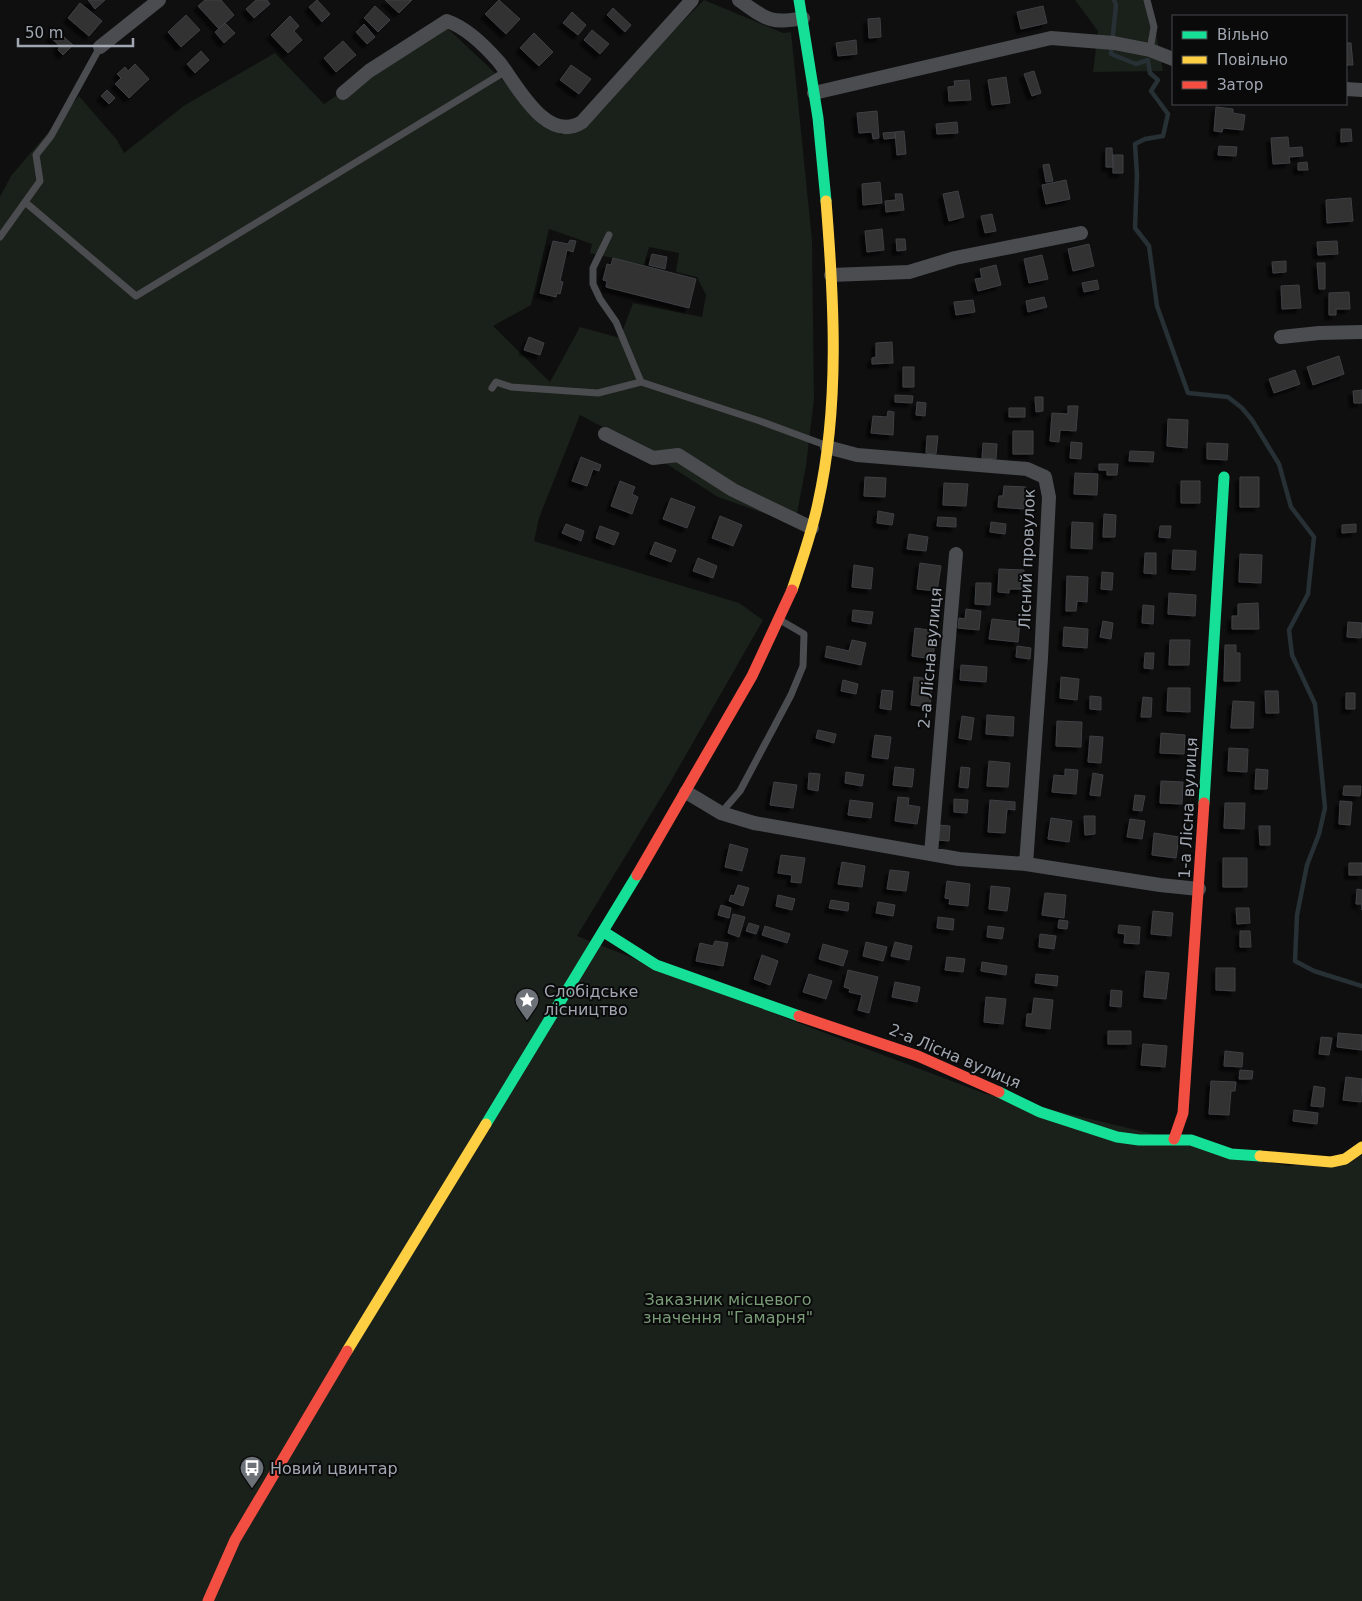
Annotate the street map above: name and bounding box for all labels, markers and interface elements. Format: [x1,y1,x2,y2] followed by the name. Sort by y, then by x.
[18,15,132,47] scale bar
[1172,15,1347,105] legend
[25,24,63,42] text: 50 m
[1217,26,1269,44] text: Вільно
[1217,51,1288,69] text: Повільно
[1217,76,1263,94] text: Затор
[1015,488,1039,630] street label: Лісний провулок
[914,587,946,729] street label: 2-а Лісна вулиця
[1175,737,1201,879] street label: 1-а Лісна вулиця
[544,982,638,1019] place label: Слобідське лісництво
[514,987,540,1021] place icon: Слобідське лісництво
[886,1020,1024,1092] street label: 2-а Лісна вулиця
[643,1290,813,1327] park label: Заказник місцевого значення "Гамарня"
[239,1455,265,1489] bus stop icon: Новий цвинтар
[270,1459,398,1478] place label: Новий цвинтар

